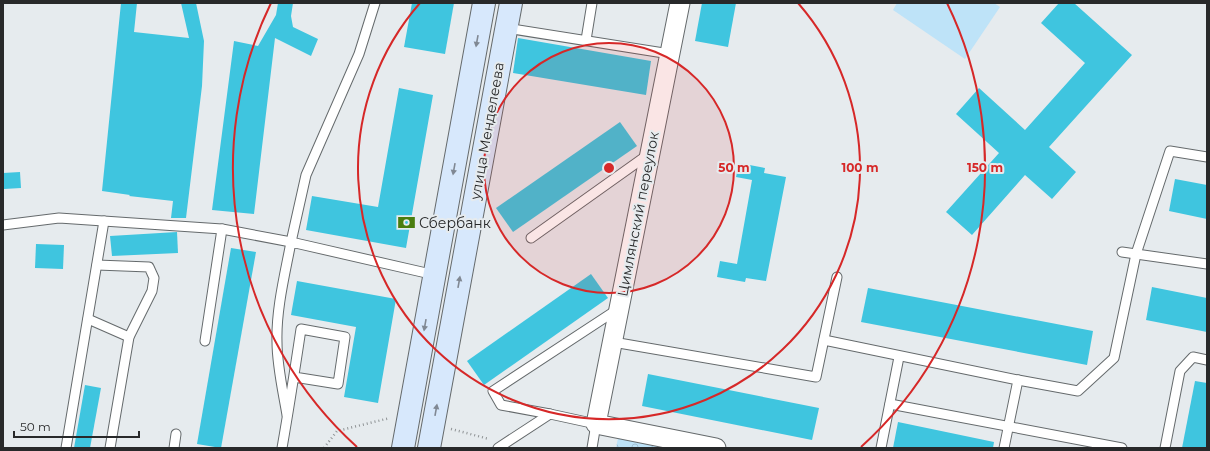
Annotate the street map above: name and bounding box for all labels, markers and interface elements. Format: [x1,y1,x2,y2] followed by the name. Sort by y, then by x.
[474,35,480,47] one-way arrow
[466,61,508,202] street label: улица Менделеева
[613,130,663,298] street label: Цимлянский переулок
[718,160,750,175] text: 50 m
[842,160,878,175] text: 100 m
[967,160,1003,175] text: 150 m
[602,161,616,175] centre of rings
[451,163,457,175] one-way arrow
[396,213,416,233] bank icon: Сбербанк
[419,214,491,232] place label: Сбербанк
[457,276,463,288] one-way arrow
[422,319,428,331] one-way arrow
[433,404,439,416] one-way arrow
[14,413,139,439] scale bar
[20,419,51,434] text: 50 m

